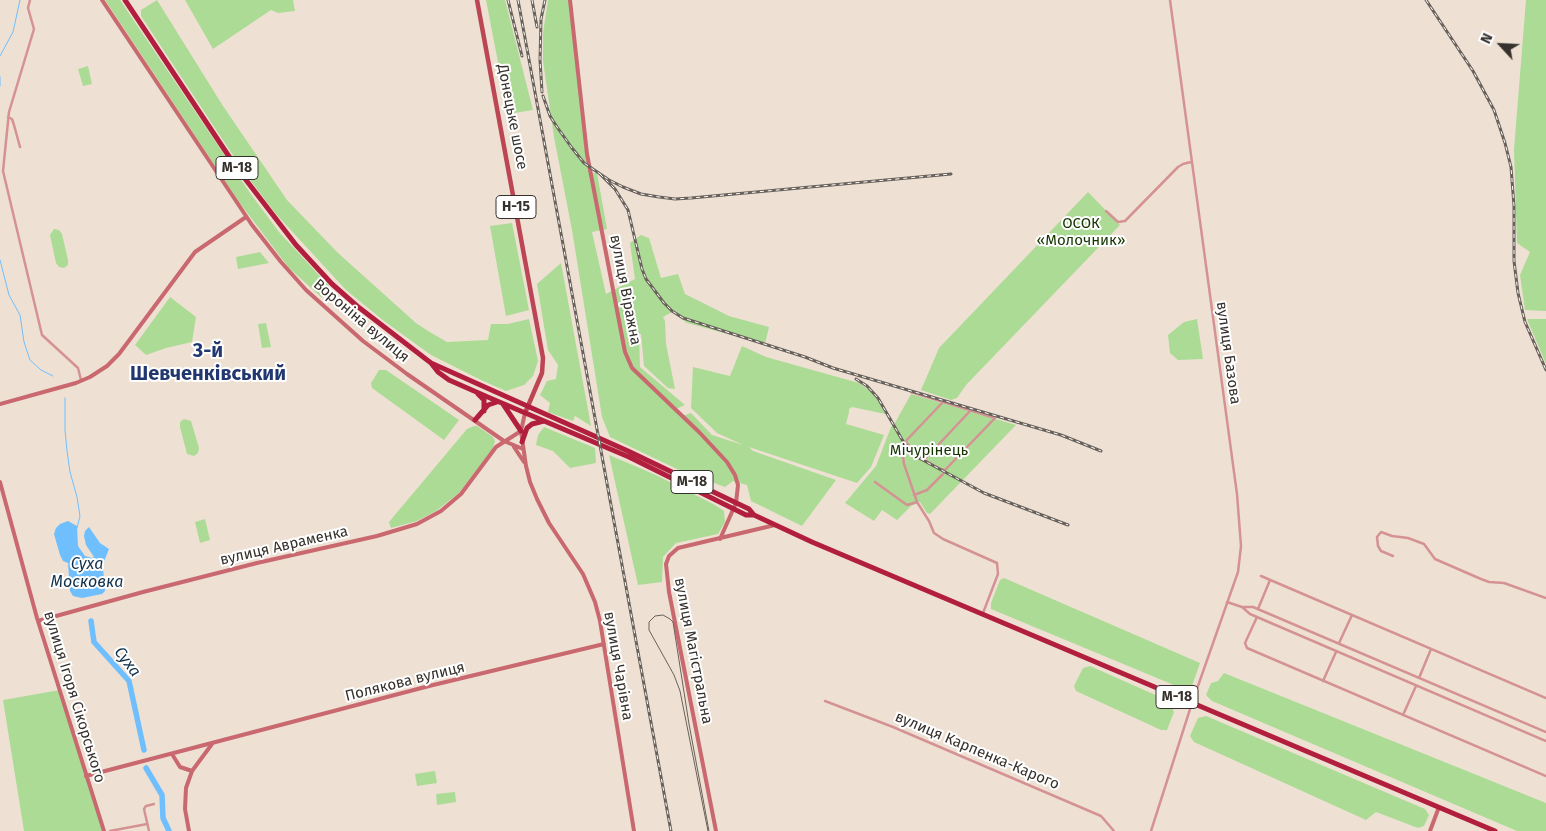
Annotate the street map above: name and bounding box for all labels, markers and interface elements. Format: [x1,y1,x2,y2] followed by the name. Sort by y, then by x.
[1476,20,1526,70] north arrow
[1477,31,1497,46] text: N
[493,63,531,171] street label: Донецьке шосе
[216,156,258,180] road number: М-18
[496,196,536,218] road number: Н-15
[1037,215,1125,250] park label: ОСОК «Молочник»
[605,233,645,347] street label: вулиця Віражна
[309,276,413,366] street label: Вороніна вулиця
[1212,300,1244,406] street label: вулиця Базова
[130,339,286,386] district label: 3-й Шевченківський
[890,442,968,460] park label: Мічурінець
[671,471,713,494] road number: М-18
[218,523,350,569] street label: вулиця Авраменка
[51,555,123,593] water label: Суха Московка
[670,576,716,726] street label: вулиця Магістральна
[39,609,109,785] street label: вулиця Ігоря Сікорського
[600,610,636,722] street label: вулиця Чарівна
[110,643,144,681] water label: Суха
[343,658,467,706] street label: Полякова вулиця
[1156,686,1198,709] road number: М-18
[892,708,1062,794] street label: вулиця Карпенка-Карого

